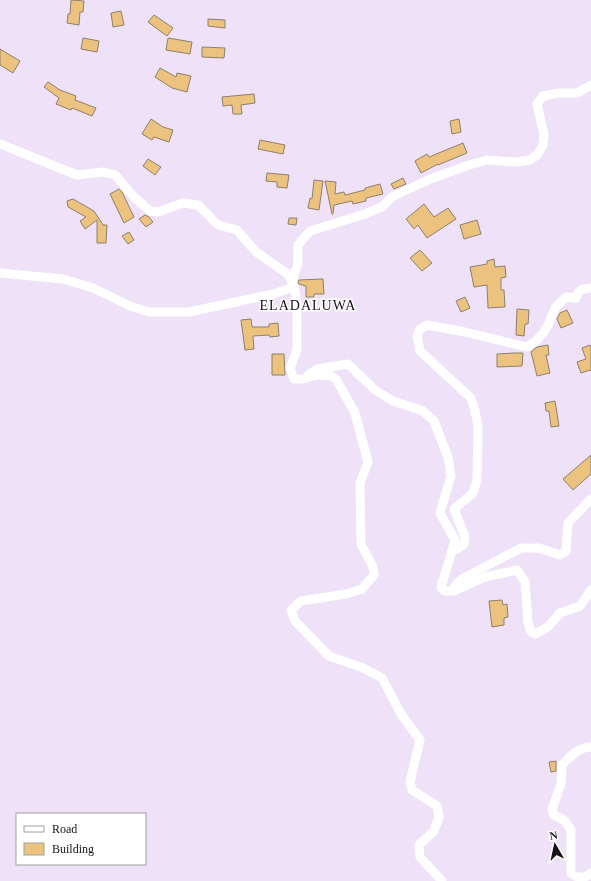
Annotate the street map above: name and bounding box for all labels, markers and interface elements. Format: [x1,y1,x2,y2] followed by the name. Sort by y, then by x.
[260,298,356,313] district label: ELADALUWA
[16,813,146,865] legend
[52,822,77,836] text: Road
[535,825,575,865] north arrow
[549,829,558,842] text: N
[52,842,94,856] text: Building

